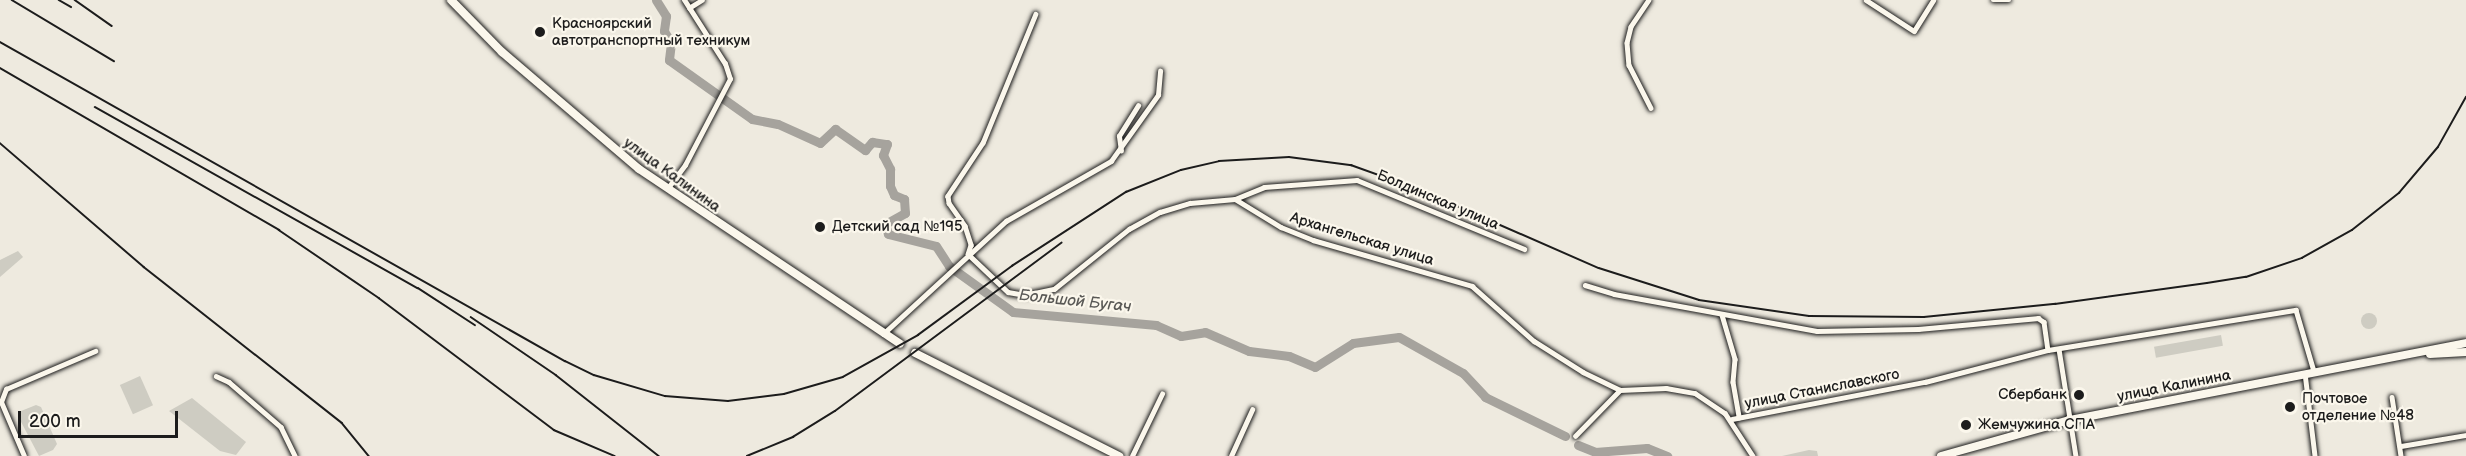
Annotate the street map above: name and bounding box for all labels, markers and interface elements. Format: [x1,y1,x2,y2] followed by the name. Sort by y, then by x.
[552,14,750,49] place label: Красноярский автотранспортный техникум
[533,25,547,39] marker: Красноярский автотранспортный техникум
[620,134,724,216] street label: улица Калинина
[1374,166,1502,234] street label: Болдинская улица
[1288,209,1436,269] street label: Архангельская улица
[832,218,963,236] place label: Детский сад №195
[813,220,827,234] marker: Детский сад №195
[1018,287,1132,317] water label: Большой Бугач
[1743,365,1901,413] street label: улица Станиславского
[2116,366,2232,406] street label: улица Калинина
[1998,386,2067,404] place label: Сбербанк
[2072,388,2086,402] marker: Сбербанк
[2302,389,2414,424] place label: Почтовое отделение №48
[21,399,182,437] scale bar
[2283,400,2297,414] marker: Почтовое отделение №48
[29,411,81,432] text: 200 m
[1978,416,2095,434] place label: Жемчужина СПА
[1959,418,1973,432] marker: Жемчужина СПА

